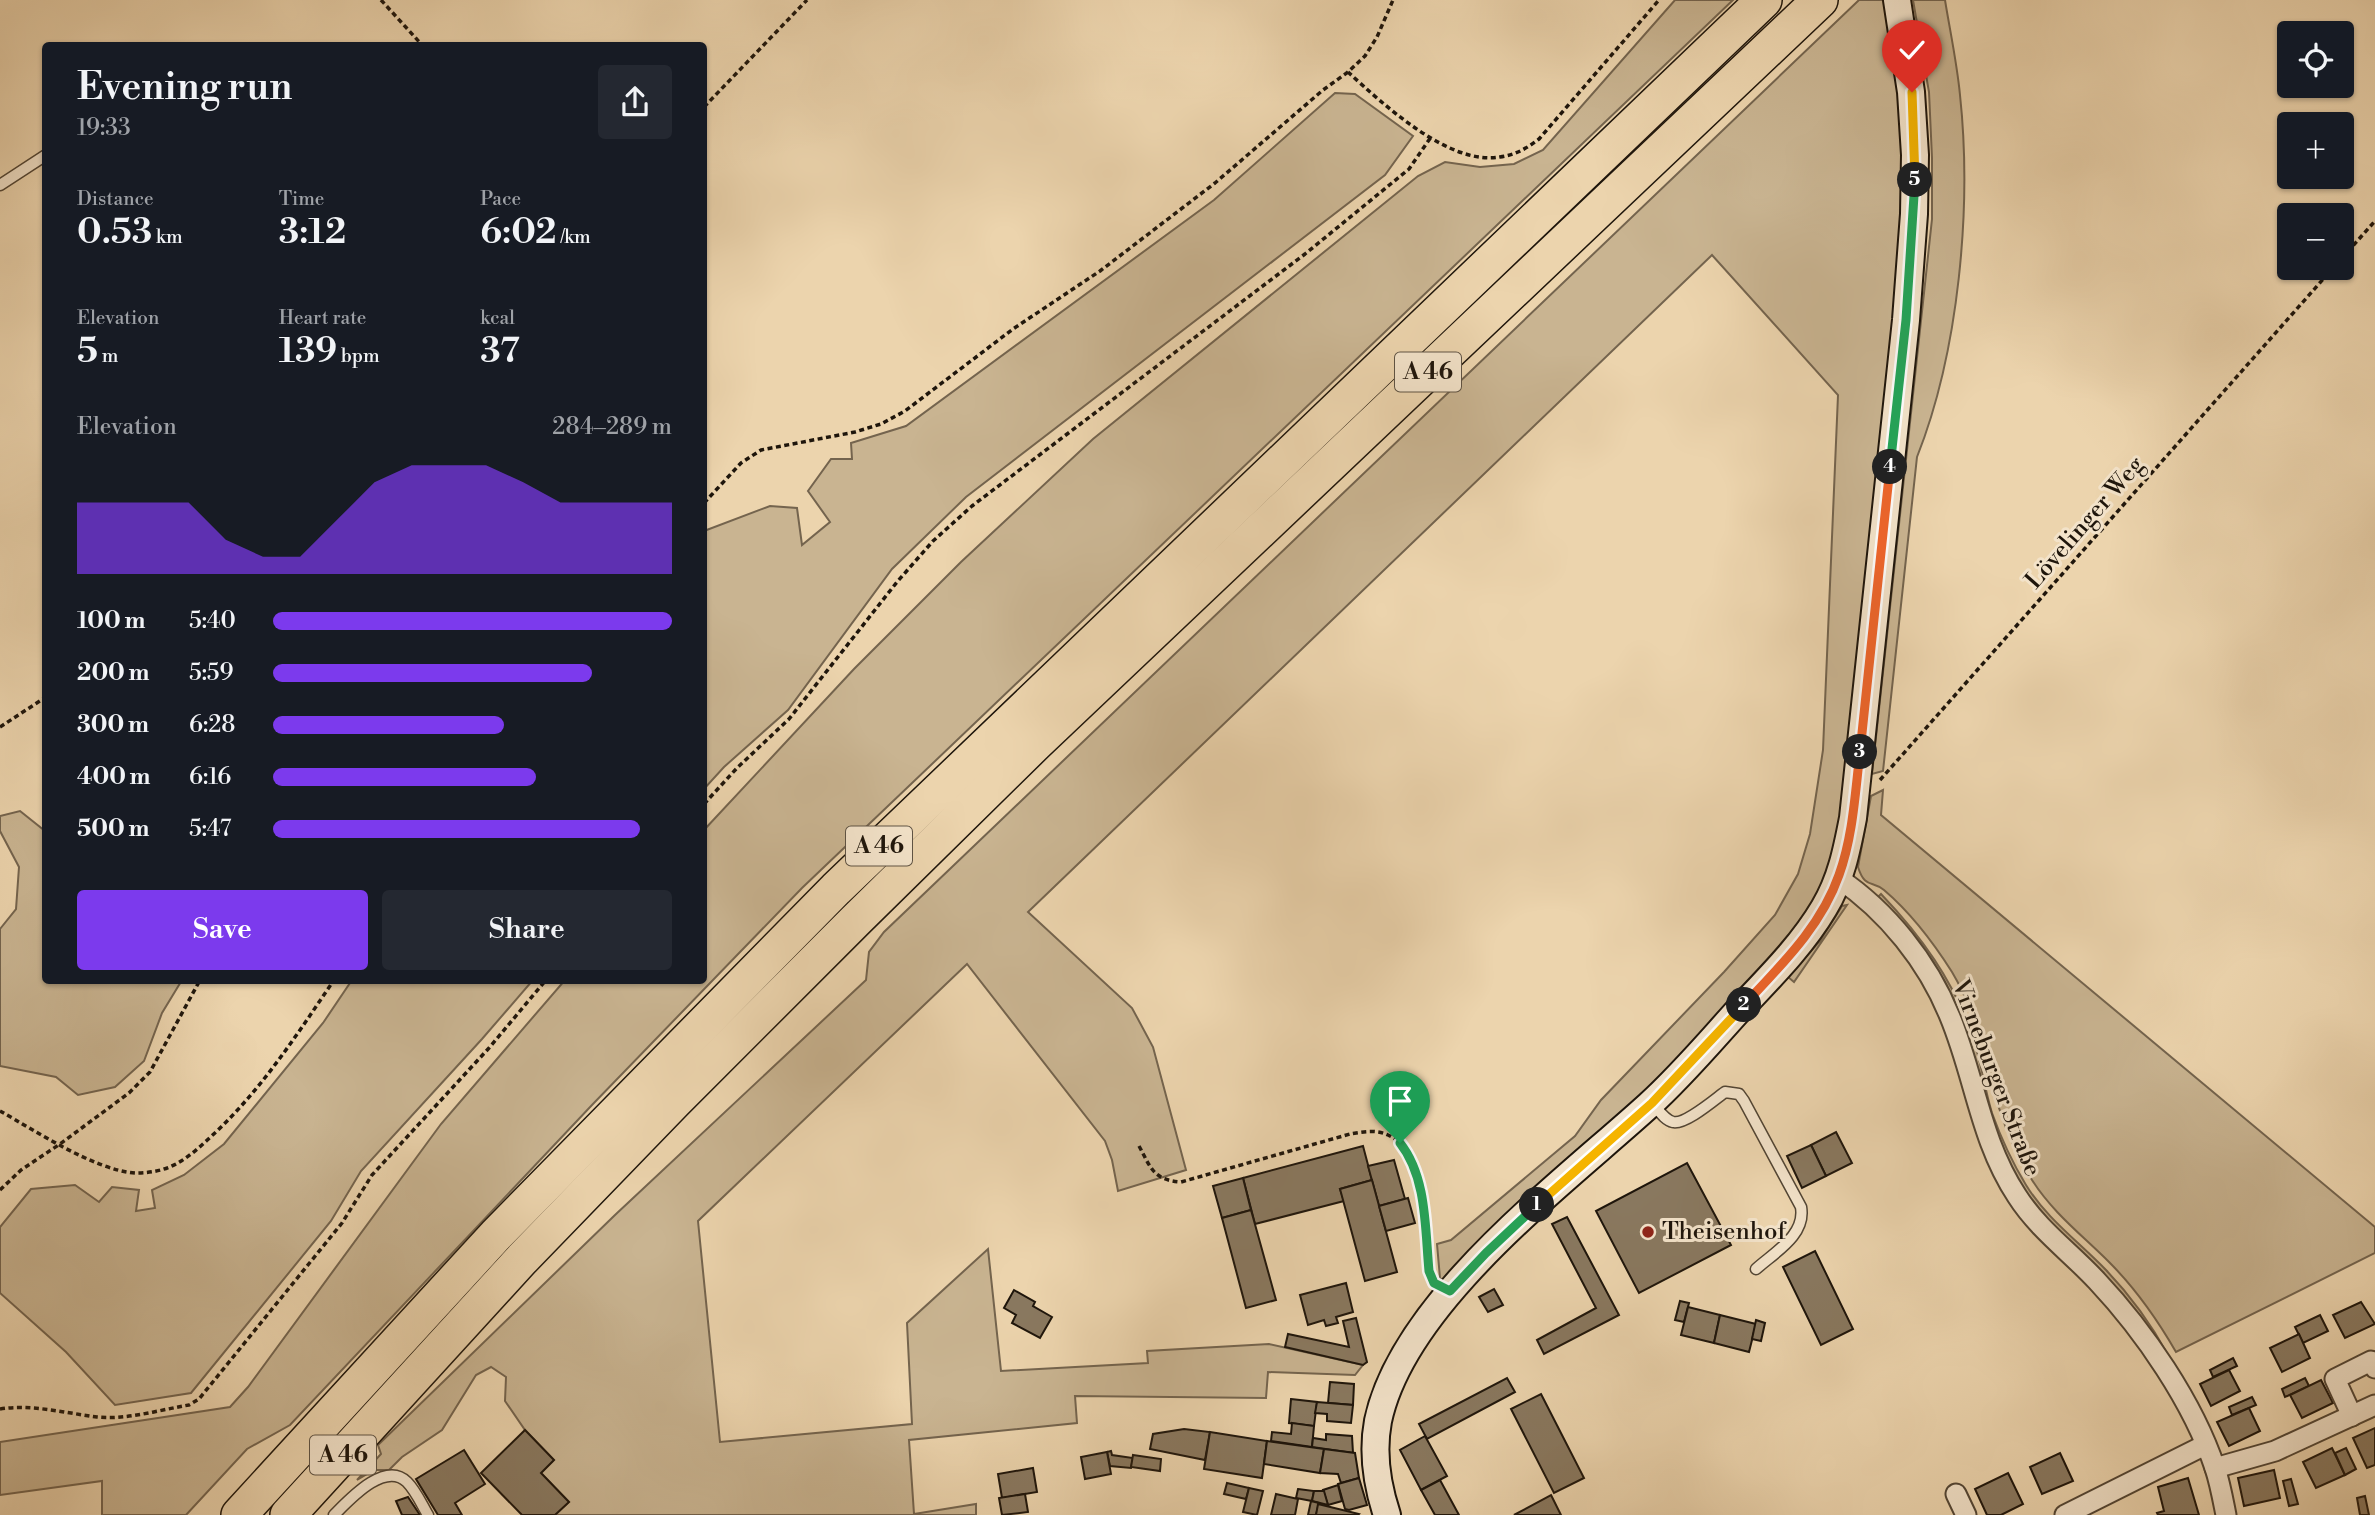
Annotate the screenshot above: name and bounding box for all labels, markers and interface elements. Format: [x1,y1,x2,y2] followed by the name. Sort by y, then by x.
[1882,20,1942,92] pin
[2277,21,2354,280] map controls
[2277,21,2354,98] button: locate
[1893,31,1931,69] icon: check
[77,64,292,111] text: Evening run
[598,65,672,139] button: share
[2277,112,2354,189] button: +
[77,114,131,142] text: 19:33
[1898,162,1932,198] pin: 5
[1909,167,1920,191] text: 5
[77,187,154,211] text: Distance
[279,187,324,211] text: Time
[480,187,521,211] text: Pace
[2277,203,2354,280] button: −
[77,211,152,254] text: 0.53
[279,211,346,254] text: 3:12
[480,211,557,254] text: 6:02
[152,225,183,249] text: km
[557,225,591,249] text: /km
[77,306,159,330] text: Elevation
[279,306,366,330] text: Heart rate
[480,306,515,330] text: kcal
[77,330,98,373] text: 5
[279,330,337,373] text: 139
[480,330,520,373] text: 37
[98,344,118,368] text: m
[337,344,380,368] text: bpm
[1395,352,1461,392] road number: A 46
[77,413,177,441] text: Elevation
[552,413,672,441] text: 284–289 m
[1872,449,1908,484] pin: 4
[2019,450,2151,596] street label: Lövelinger Weg
[1883,454,1896,478] text: 4
[77,607,145,635] text: 100 m
[189,607,236,635] text: 5:40
[77,659,149,687] text: 200 m
[189,659,233,687] text: 5:59
[77,711,149,739] text: 300 m
[189,711,235,739] text: 6:28
[1842,734,1878,770] pin: 3
[1854,739,1865,763] text: 3
[77,763,150,791] text: 400 m
[189,763,231,791] text: 6:16
[77,815,149,843] text: 500 m
[189,815,231,843] text: 5:47
[846,826,912,866] road number: A 46
[77,890,368,970] button: Save
[382,890,672,970] button: Share
[1944,974,2047,1181] street label: Virneburger Straße
[1726,988,1762,1023] pin: 2
[1738,992,1749,1016] text: 2
[1370,1071,1430,1143] pin
[1381,1082,1419,1120] icon: arrive
[1520,1188,1554,1222] pin: 1
[1532,1192,1541,1216] text: 1
[1662,1217,1787,1247] place label: Theisenhof
[1640,1224,1656,1240] marker: Theisenhof
[310,1436,376,1474] road number: A 46

